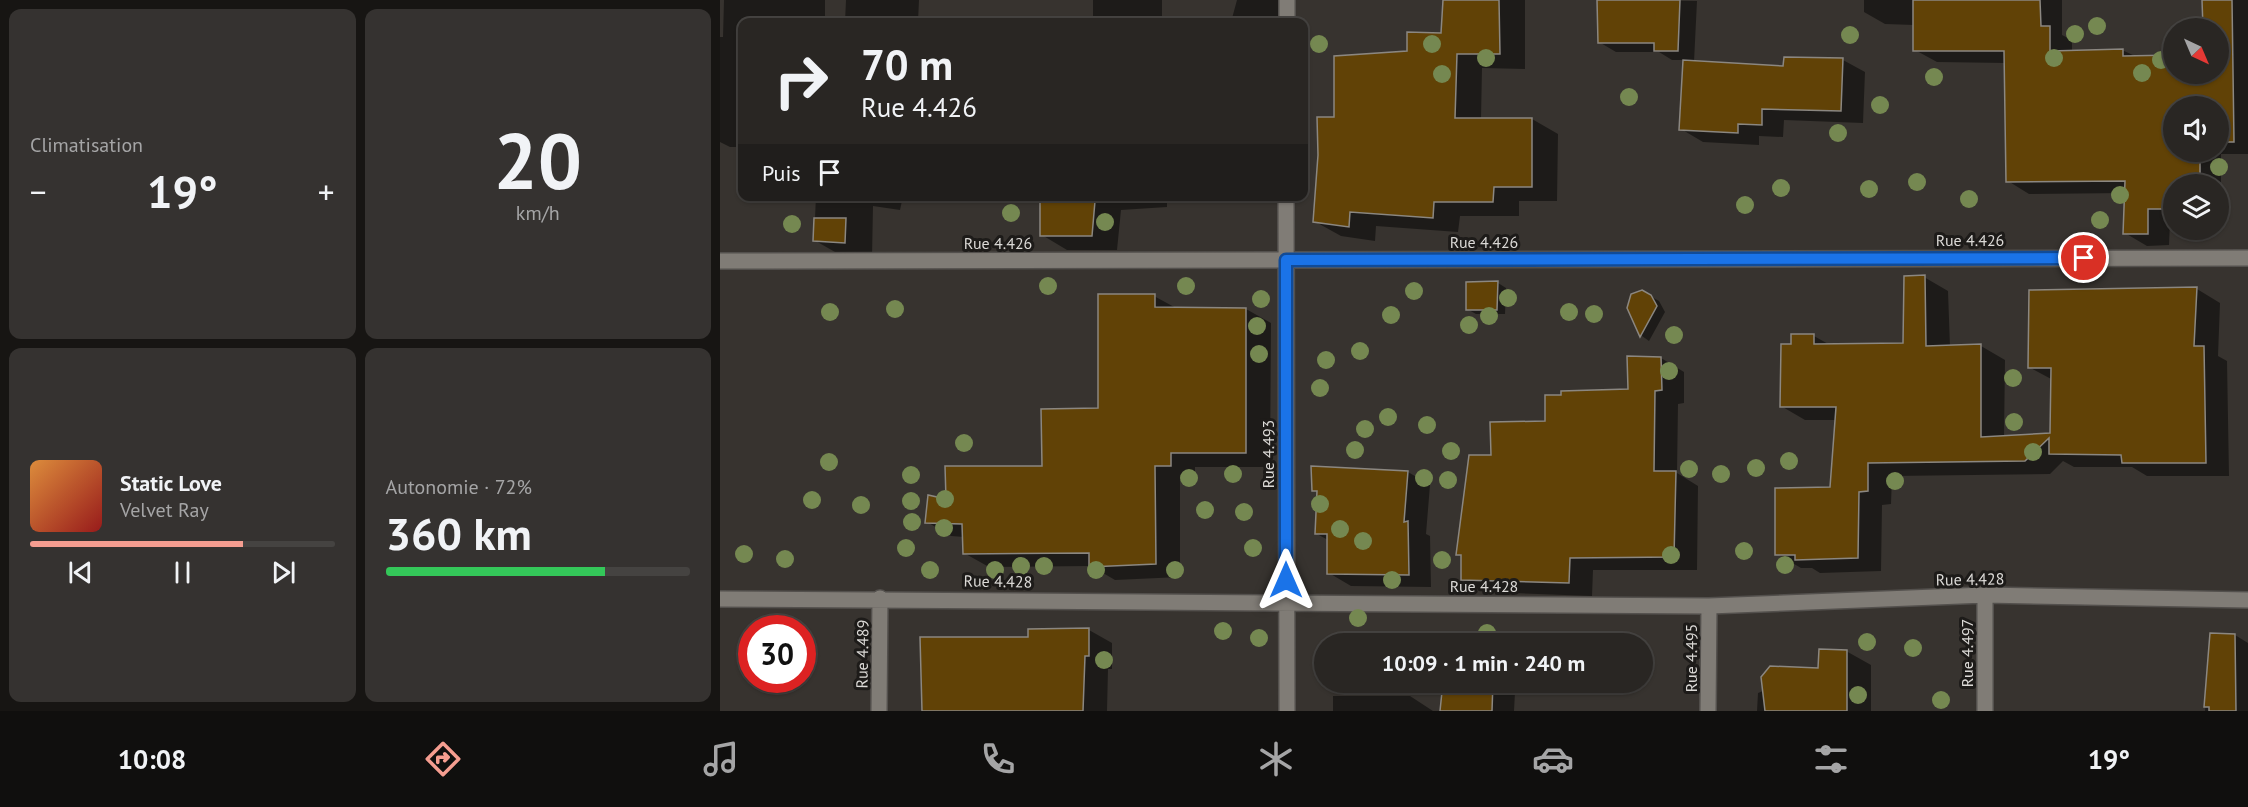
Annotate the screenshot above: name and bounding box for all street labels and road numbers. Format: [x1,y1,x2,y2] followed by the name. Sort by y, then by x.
[1936,230,2004,250] street label: Rue 4.426
[1450,232,1518,252] street label: Rue 4.426
[964,233,1032,253] street label: Rue 4.426
[1258,420,1278,488] street label: Rue 4.493
[1935,568,2005,590] street label: Rue 4.428
[963,570,1033,592] street label: Rue 4.428
[1450,576,1518,596] street label: Rue 4.428
[851,619,873,689] street label: Rue 4.489
[1957,619,1977,687] street label: Rue 4.497
[1681,624,1701,692] street label: Rue 4.495

